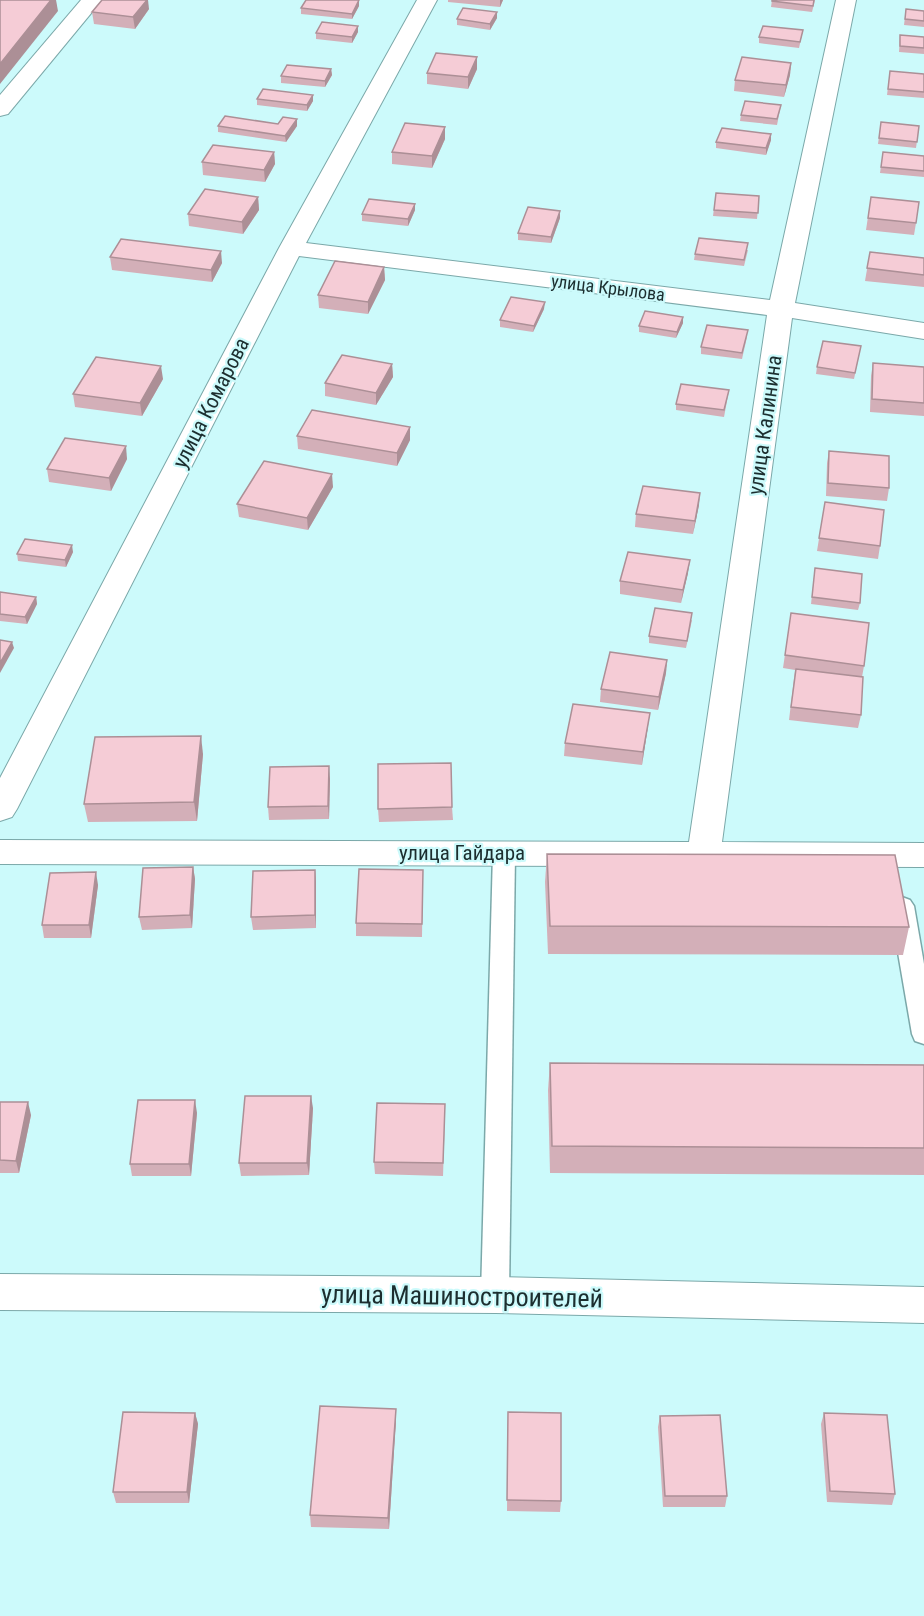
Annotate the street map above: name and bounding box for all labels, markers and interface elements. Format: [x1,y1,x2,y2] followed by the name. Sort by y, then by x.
[550,270,666,305] street label: улица Крылова
[168,334,254,472] street label: улица Комарова
[743,354,787,496] street label: улица Калинина
[399,841,525,865] street label: улица Гайдара
[321,1279,603,1313] street label: улица Машиностроителей

